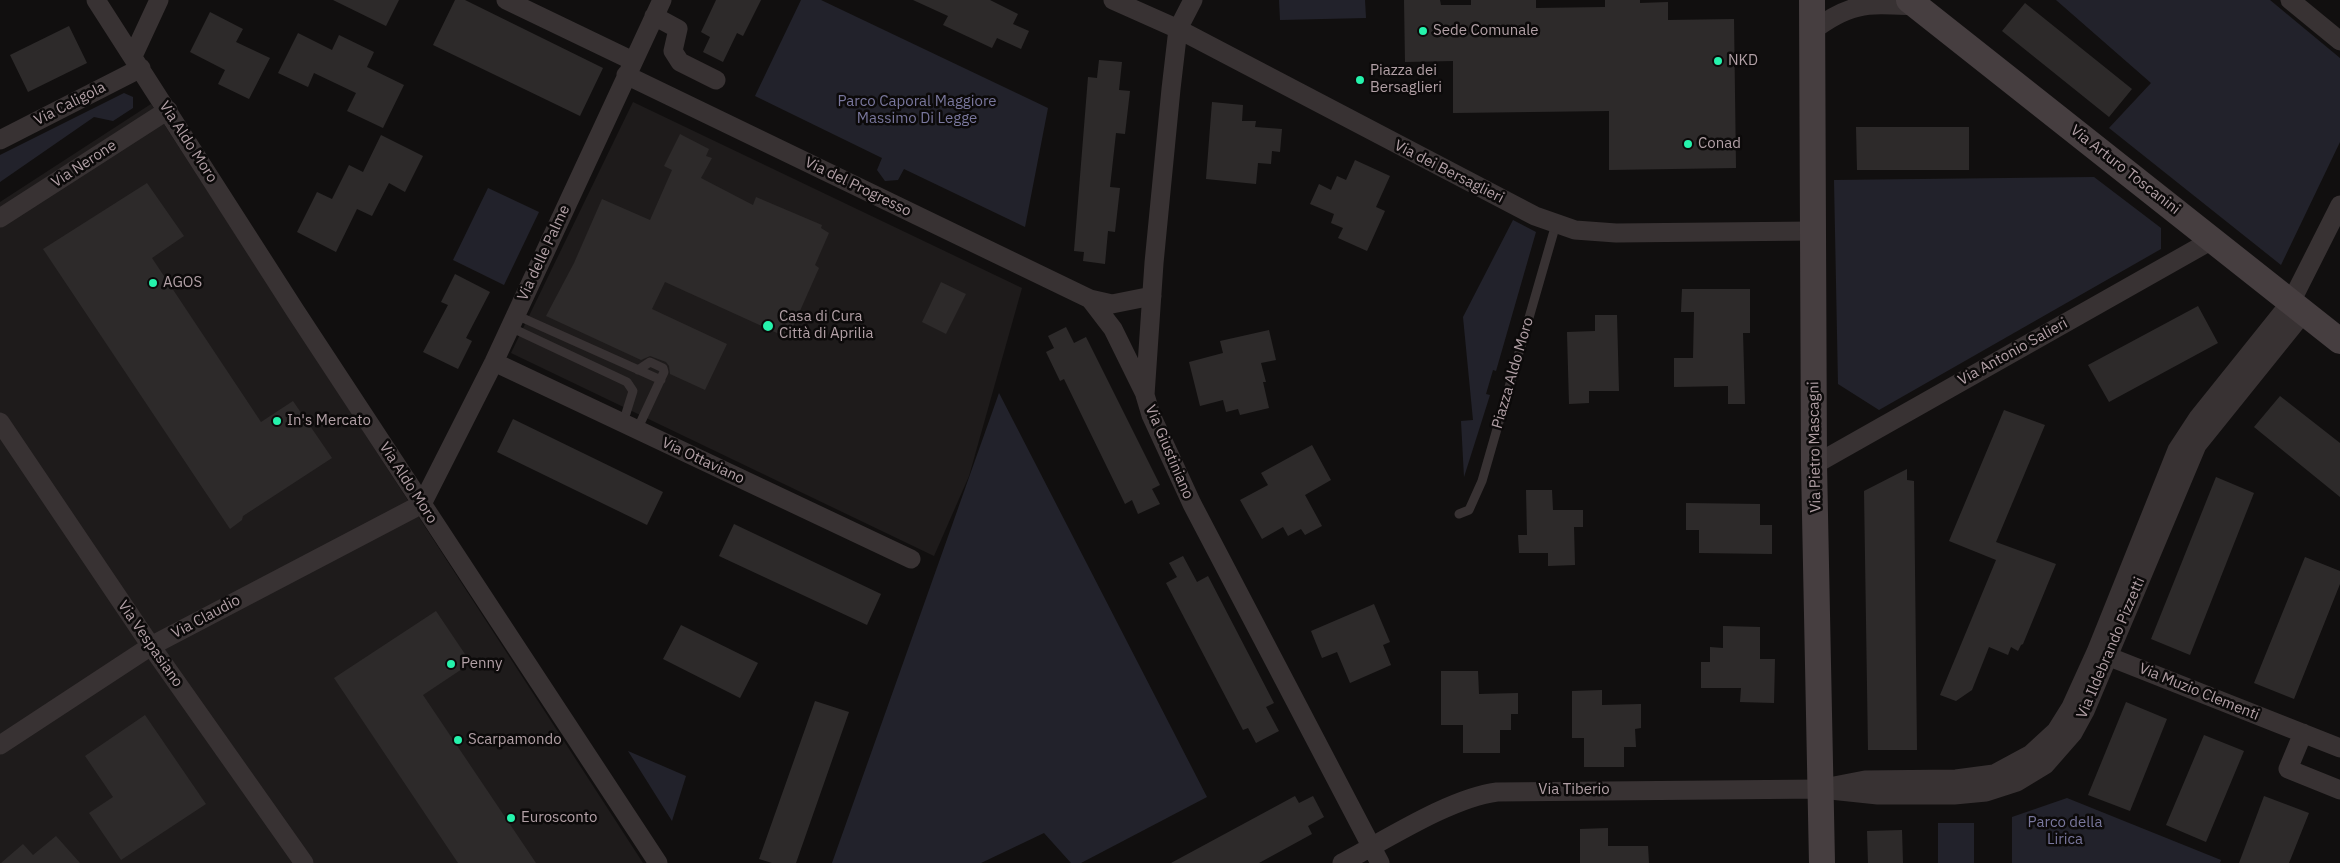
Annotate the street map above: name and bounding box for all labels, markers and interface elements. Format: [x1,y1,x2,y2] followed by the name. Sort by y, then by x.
[1433,22,1539,40] place label: Sede Comunale
[1417,25,1429,37] marker: Sede Comunale
[1728,52,1758,70] place label: NKD
[1712,55,1724,67] marker: NKD
[1370,62,1442,97] place label: Piazza dei Bersaglieri
[1354,74,1366,86] marker: Piazza dei Bersaglieri
[31,78,109,130] street label: Via Caligola
[837,93,997,128] park label: Parco Caporal Maggiore Massimo Di Legge
[155,98,221,186] street label: Via Aldo Moro
[2067,122,2183,218] street label: Via Arturo Toscanini
[1698,135,1741,153] place label: Conad
[48,136,120,192] street label: Via Nerone
[1391,137,1507,207] street label: Via dei Bersaglieri
[1682,138,1694,150] marker: Conad
[802,153,914,221] street label: Via del Progresso
[514,202,574,304] street label: Via delle Palme
[163,274,202,292] place label: AGOS
[147,277,159,289] marker: AGOS
[779,308,873,343] place label: Casa di Cura Città di Aprilia
[1955,314,2071,390] street label: Via Antonio Salieri
[1488,315,1538,431] street label: Piazza Aldo Moro
[761,319,775,333] marker: Casa di Cura Città di Aprilia
[1805,381,1825,513] street label: Via Pietro Mascagni
[1141,402,1197,502] street label: Via Giustiniano
[287,412,371,430] place label: In's Mercato
[271,415,283,427] marker: In's Mercato
[659,434,747,488] street label: Via Ottaviano
[375,439,441,527] street label: Via Aldo Moro
[2073,575,2149,721] street label: Via Ildebrando Pizzetti
[169,591,243,643] street label: Via Claudio
[114,597,186,691] street label: Via Vespasiano
[461,655,502,673] place label: Penny
[445,658,457,670] marker: Penny
[2136,660,2262,724] street label: Via Muzio Clementi
[468,731,562,749] place label: Scarpamondo
[452,734,464,746] marker: Scarpamondo
[1538,781,1610,799] street label: Via Tiberio
[521,809,597,827] place label: Eurosconto
[505,812,517,824] marker: Eurosconto
[2028,814,2102,849] park label: Parco della Lirica

